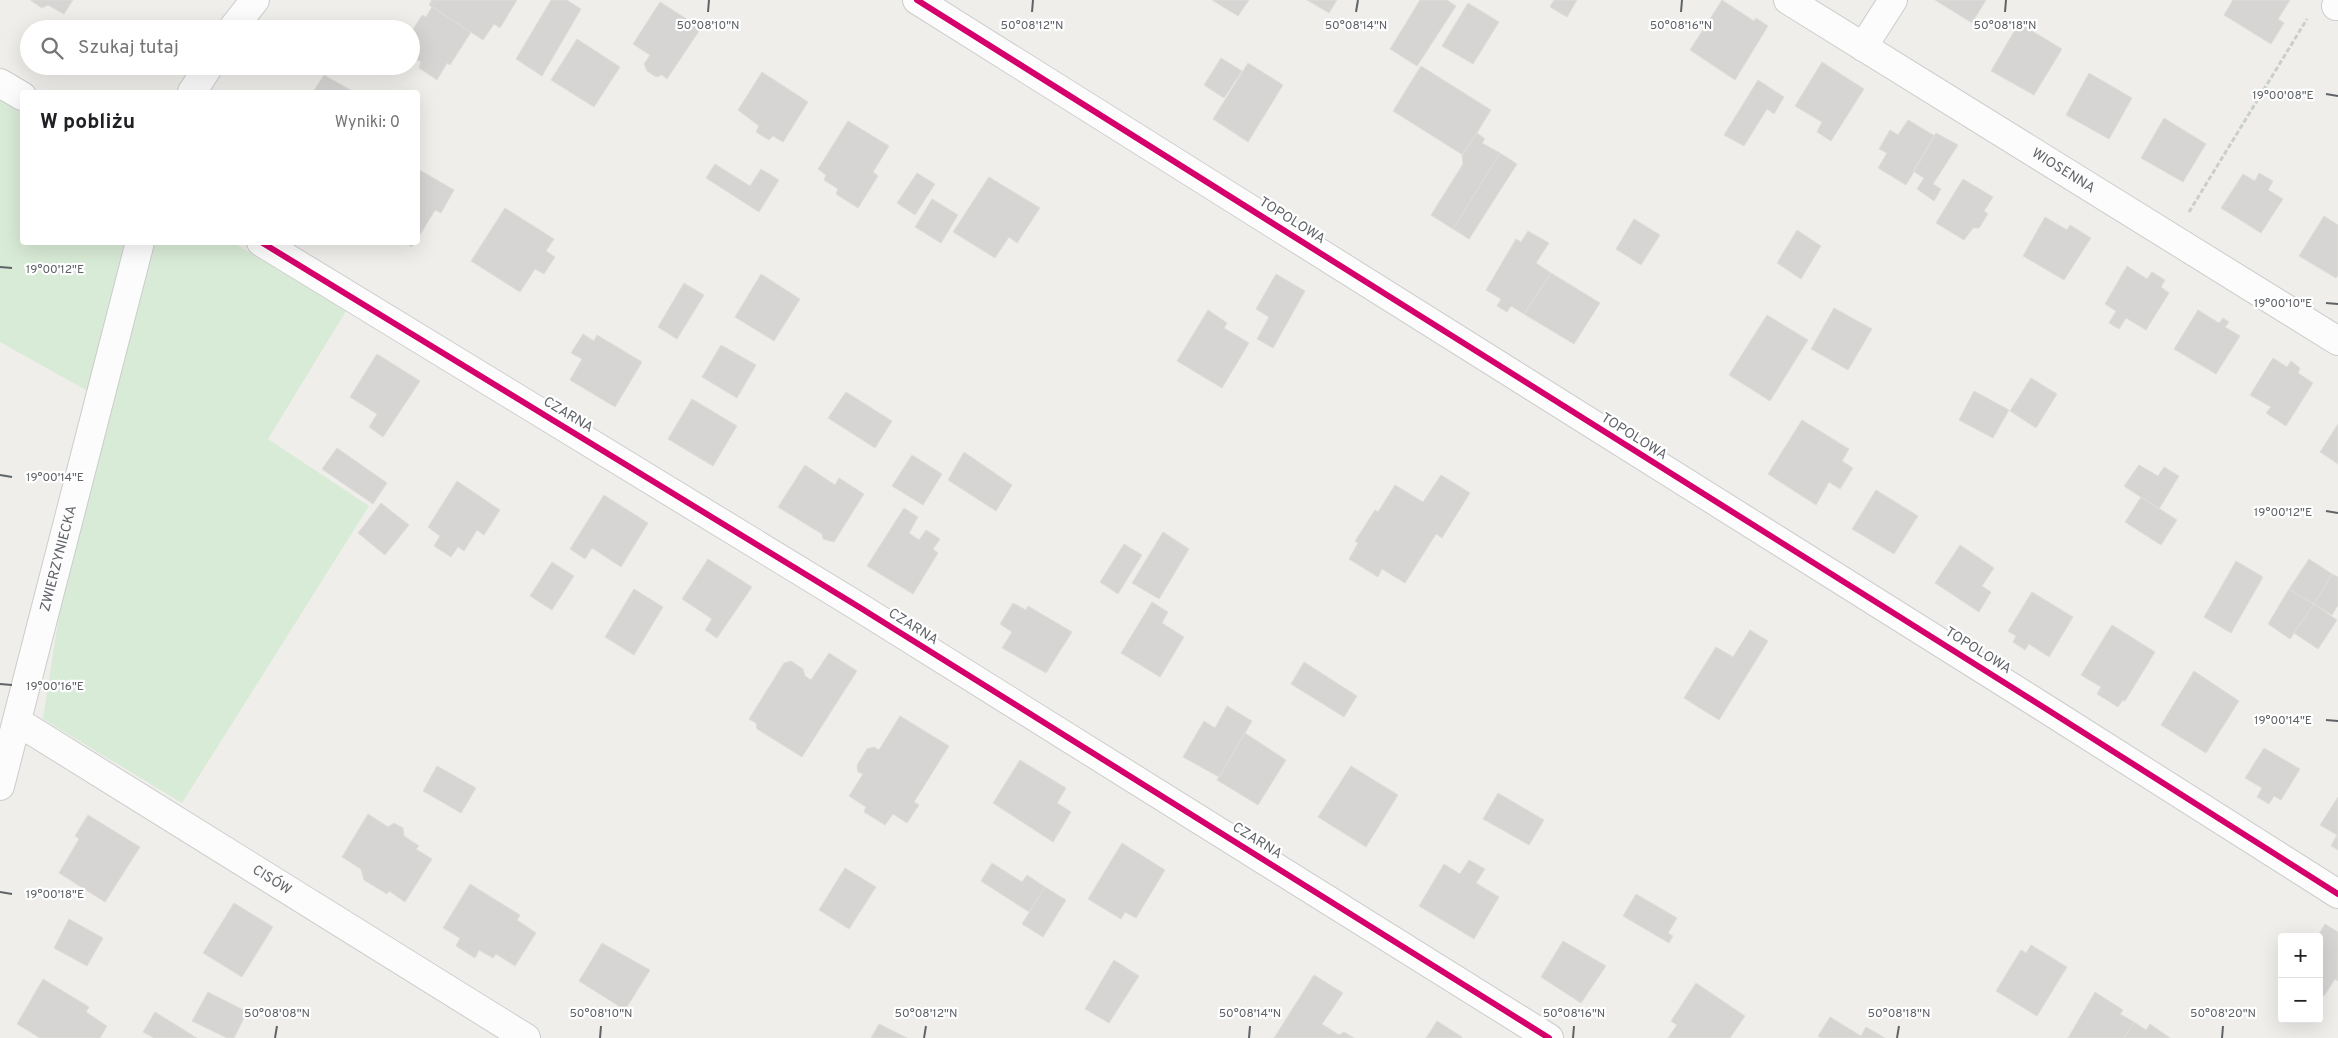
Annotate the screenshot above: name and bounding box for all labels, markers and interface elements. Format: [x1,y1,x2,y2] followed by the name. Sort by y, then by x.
[676,18,740,34] text: 50°08'10"N
[1001,18,1063,34] text: 50°08'12"N
[1325,18,1387,34] text: 50°08'14"N
[1650,18,1712,34] text: 50°08'16"N
[1974,18,2036,34] text: 50°08'18"N
[20,20,420,75] search box
[38,34,66,62] icon: search
[78,36,179,60] text: Szukaj tutaj
[2252,88,2314,104] text: 19°00'08"E
[40,109,135,136] text: W pobliżu
[335,113,400,133] text: Wyniki: 0
[2029,145,2098,197] street label: WIOSENNA
[1256,194,1328,248] street label: TOPOLOWA
[26,262,84,278] text: 19°00'12"E
[2254,296,2312,312] text: 19°00'10"E
[540,393,596,437] street label: CZARNA
[1598,410,1670,464] street label: TOPOLOWA
[26,470,84,486] text: 19°00'14"E
[37,503,80,613] street label: ZWIERZYNIECKA
[2254,505,2312,521] text: 19°00'12"E
[885,605,941,649] street label: CZARNA
[1942,624,2014,678] street label: TOPOLOWA
[26,679,84,695] text: 19°00'16"E
[2254,713,2312,729] text: 19°00'14"E
[1229,819,1285,863] street label: CZARNA
[249,861,295,899] street label: CISÓW
[26,887,84,903] text: 19°00'18"E
[2278,933,2323,1023] map controls
[2278,933,2323,978] button: +
[2278,978,2323,1023] button: −
[244,1006,310,1022] text: 50°08'08"N
[569,1006,633,1022] text: 50°08'10"N
[895,1006,957,1022] text: 50°08'12"N
[1219,1006,1281,1022] text: 50°08'14"N
[1543,1006,1605,1022] text: 50°08'16"N
[1868,1006,1930,1022] text: 50°08'18"N
[2190,1006,2256,1022] text: 50°08'20"N

